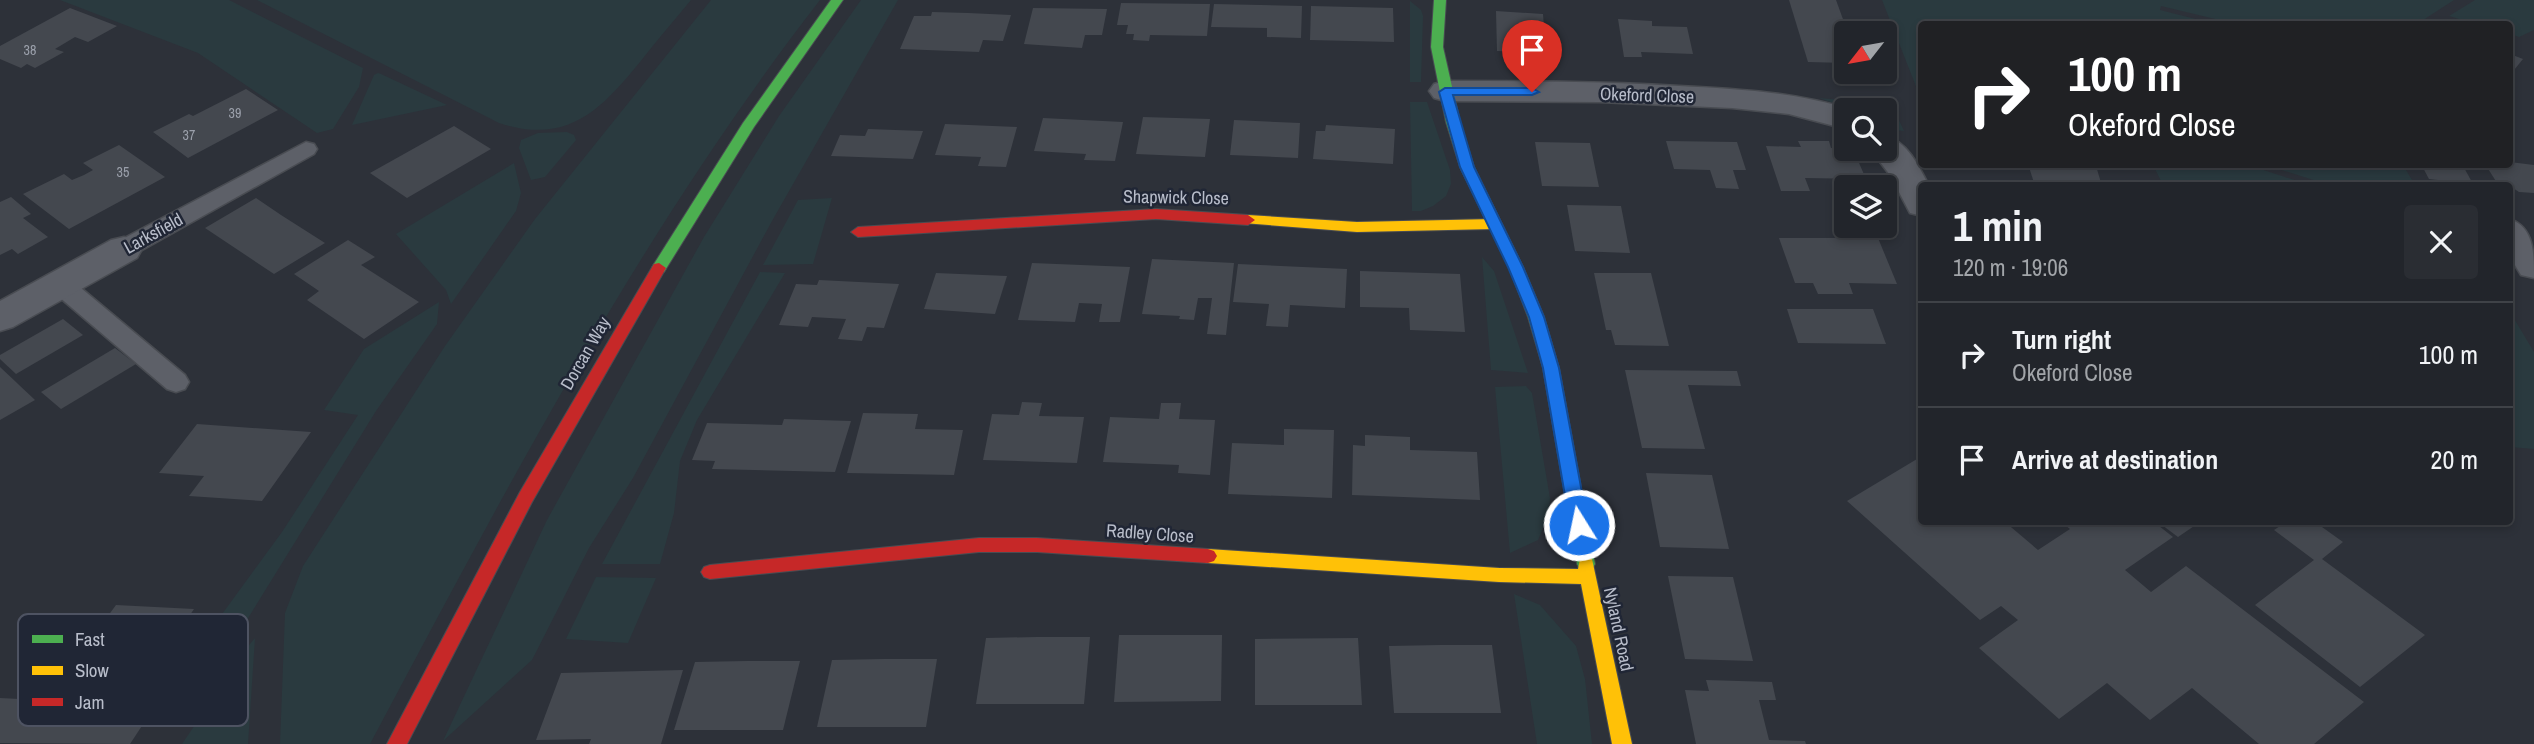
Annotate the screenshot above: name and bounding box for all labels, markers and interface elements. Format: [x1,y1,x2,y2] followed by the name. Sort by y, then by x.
[1502,20,1562,92] pin
[1834,21,1897,84] north arrow
[1834,21,1897,238] map controls
[1513,31,1551,69] icon: arrive
[2068,40,2182,106] text: 100 m
[24,41,36,59] house number: 38
[1953,49,2044,140] icon: right
[1599,81,1695,109] street label: Okeford Close
[1834,98,1897,161] button: search
[2068,103,2236,146] text: Okeford Close
[229,104,241,122] house number: 39
[183,126,195,144] house number: 37
[117,163,129,181] house number: 35
[1834,175,1897,238] button: layers
[1123,184,1229,210] street label: Shapwick Close
[1953,198,2043,254] text: 1 min
[2404,205,2478,279] button: close
[119,207,187,259] street label: Larksfield
[1953,252,2068,283] text: 120 m · 19:06
[554,311,616,394] street label: Dorcan Way
[2012,322,2111,357] text: Turn right
[1953,336,1991,374] icon: right
[2419,337,2478,372] text: 100 m
[2012,357,2133,388] text: Okeford Close
[1953,441,1991,479] icon: arrive
[2012,442,2218,477] text: Arrive at destination
[2431,442,2478,477] text: 20 m
[1542,488,1616,562] position arrow
[1105,517,1195,549] street label: Radley Close
[1598,585,1640,673] street label: Nyland Road
[18,614,248,726] legend
[75,626,105,652] text: Fast
[75,657,110,683] text: Slow
[75,689,104,715] text: Jam

